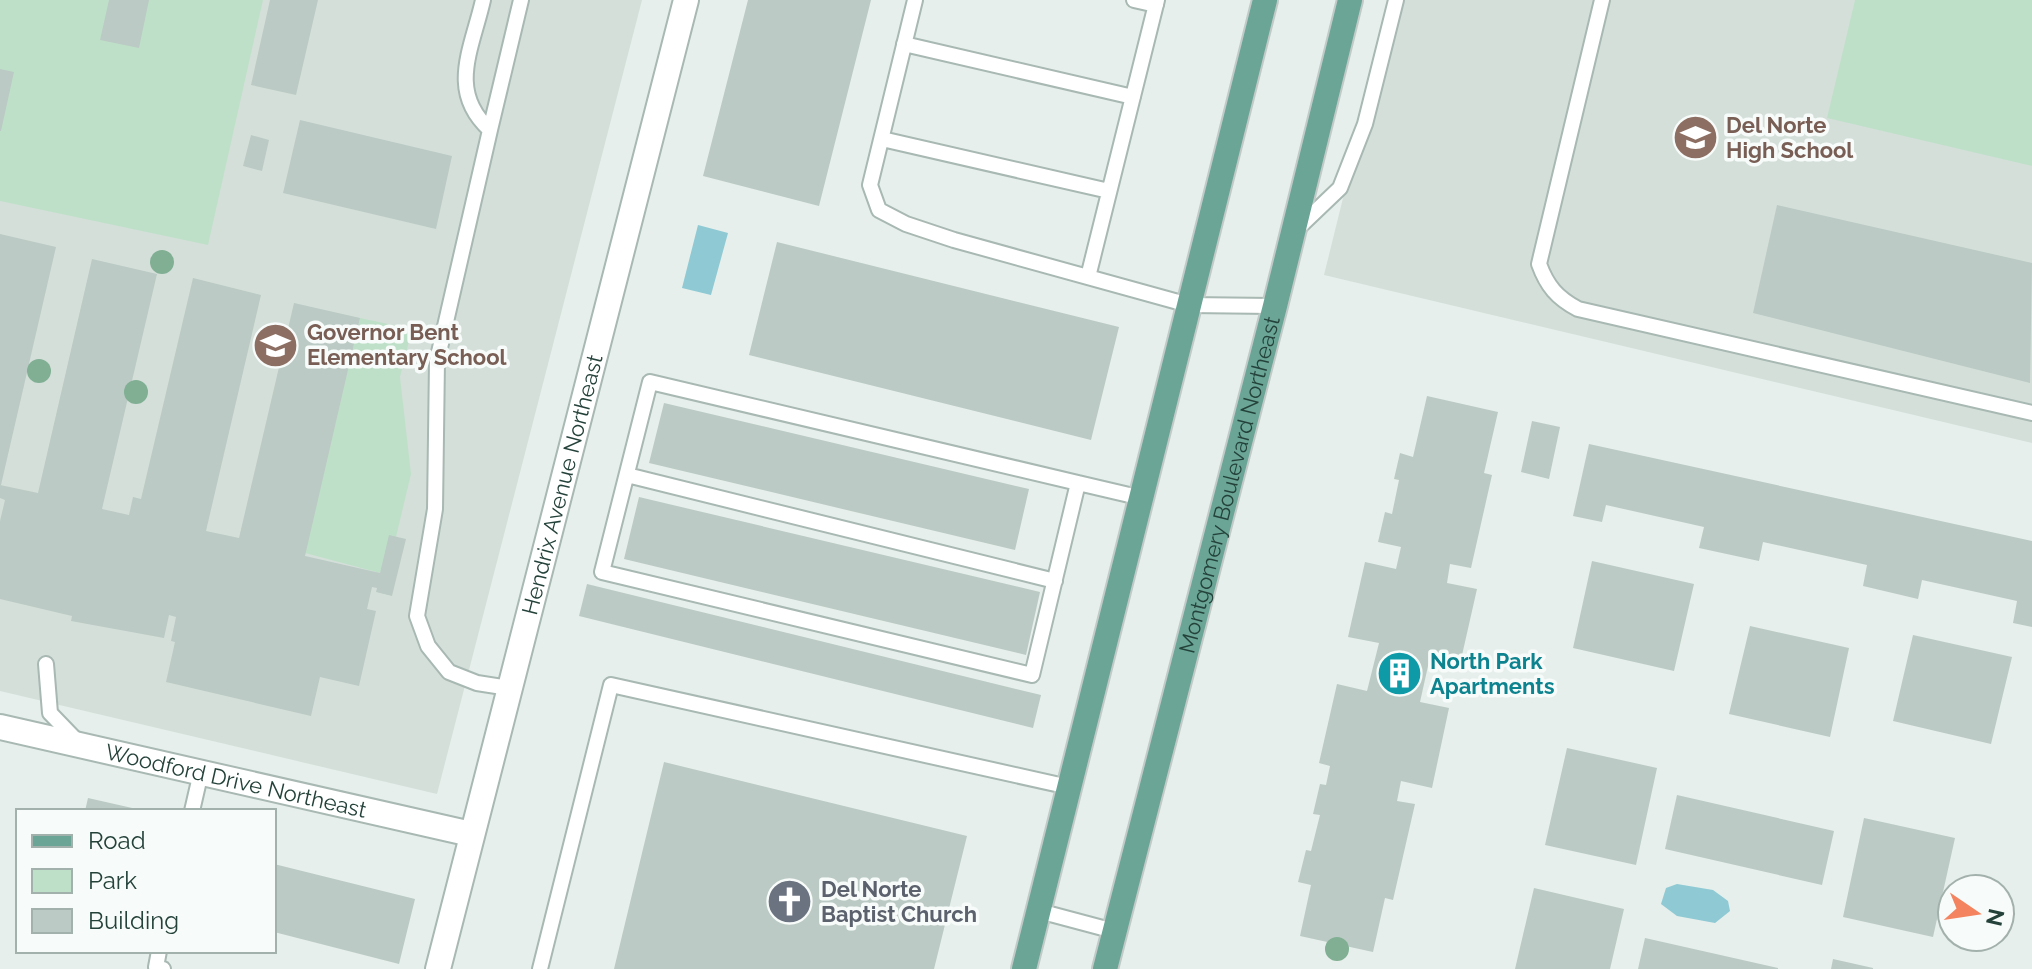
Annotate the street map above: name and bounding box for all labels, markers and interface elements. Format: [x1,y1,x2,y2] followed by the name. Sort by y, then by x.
[1726,112,1854,163] place label: Del Norte High School
[1671,114,1719,162] school or university icon: Del Norte High School
[1173,313,1285,656] street label: Montgomery Boulevard Northeast
[307,319,508,370] place label: Governor Bent Elementary School
[252,321,300,369] school or university icon: Governor Bent Elementary School
[516,351,608,618] street label: Hendrix Avenue Northeast
[1430,648,1555,699] place label: North Park Apartments
[1375,650,1423,698] building icon: North Park Apartments
[103,738,370,823] street label: Woodford Drive Northeast
[16,809,276,953] legend
[88,826,146,855] text: Road
[88,866,137,895] text: Park
[1936,873,2016,953] north arrow
[821,876,977,927] place label: Del Norte Baptist Church
[766,878,814,926] church icon: Del Norte Baptist Church
[88,906,179,935] text: Building
[1981,906,2010,929] text: N

